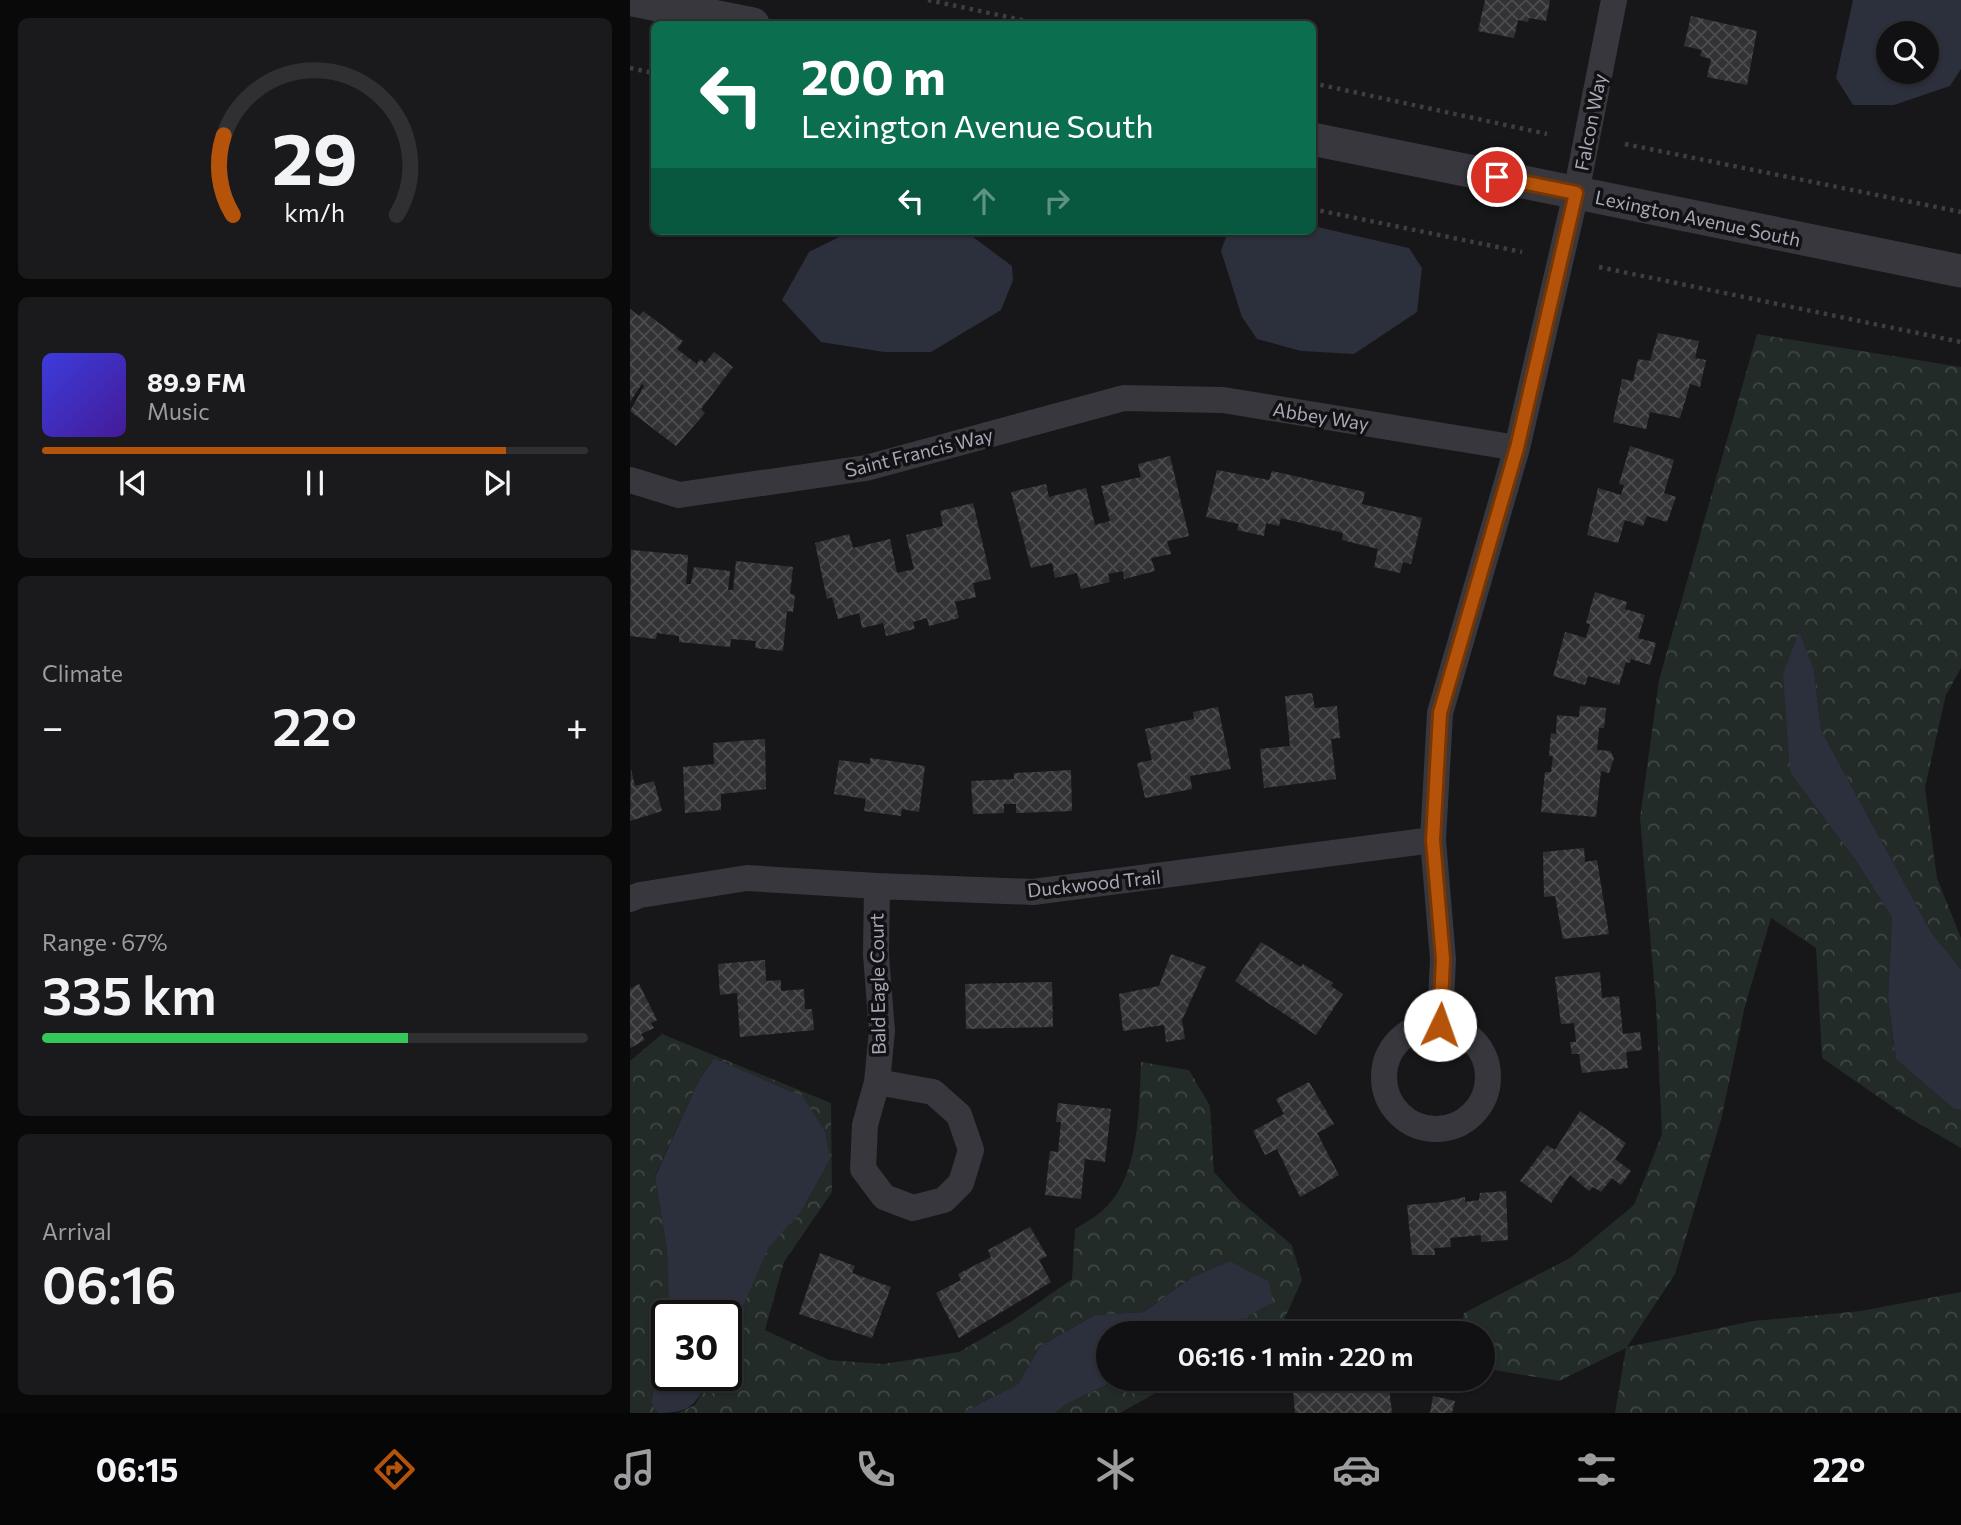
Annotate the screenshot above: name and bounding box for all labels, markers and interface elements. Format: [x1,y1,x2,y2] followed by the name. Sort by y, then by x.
[1876,21,1939,84] map controls
[1876,21,1939,84] button: search
[801,45,946,105] text: 200 m
[686,49,777,140] icon: left
[1569,71,1611,173] street label: Falcon Way
[801,105,1154,145] text: Lexington Avenue South
[272,111,358,200] text: 29
[1467,147,1527,207] pin
[1478,158,1516,196] icon: arrive
[892,182,930,220] icon: left
[965,182,1003,220] icon: ahead
[1038,182,1076,220] icon: right
[1593,185,1803,251] street label: Lexington Avenue South
[285,196,345,226] text: km/h
[147,366,246,397] text: 89.9 FM
[147,397,210,425] text: Music
[1271,397,1371,435] street label: Abbey Way
[843,422,995,481] street label: Saint Francis Way
[114,464,152,502] icon: previous
[296,464,334,502] icon: pause
[478,464,516,502] icon: next
[42,659,123,687] text: Climate
[272,693,357,757] text: 22°
[42,702,64,749] text: −
[566,702,588,749] text: +
[1026,865,1162,901] street label: Duckwood Trail
[864,913,890,1055] street label: Bald Eagle Court
[42,928,167,956] text: Range · 67%
[42,962,217,1026] text: 335 km
[1403,988,1477,1062] position arrow
[42,1217,112,1245] text: Arrival
[42,1251,177,1315] text: 06:16
[651,1300,742,1391] speed limit sign: 30
[1178,1340,1413,1371] text: 06:16 · 1 min · 220 m
[370,1445,419,1494] icon: directions
[610,1445,659,1494] icon: music
[851,1445,900,1494] icon: phone
[1091,1445,1140,1494] icon: climate
[1332,1445,1381,1494] icon: car
[1572,1445,1621,1494] icon: filters
[96,1449,178,1489] text: 06:15
[1813,1449,1865,1489] text: 22°

